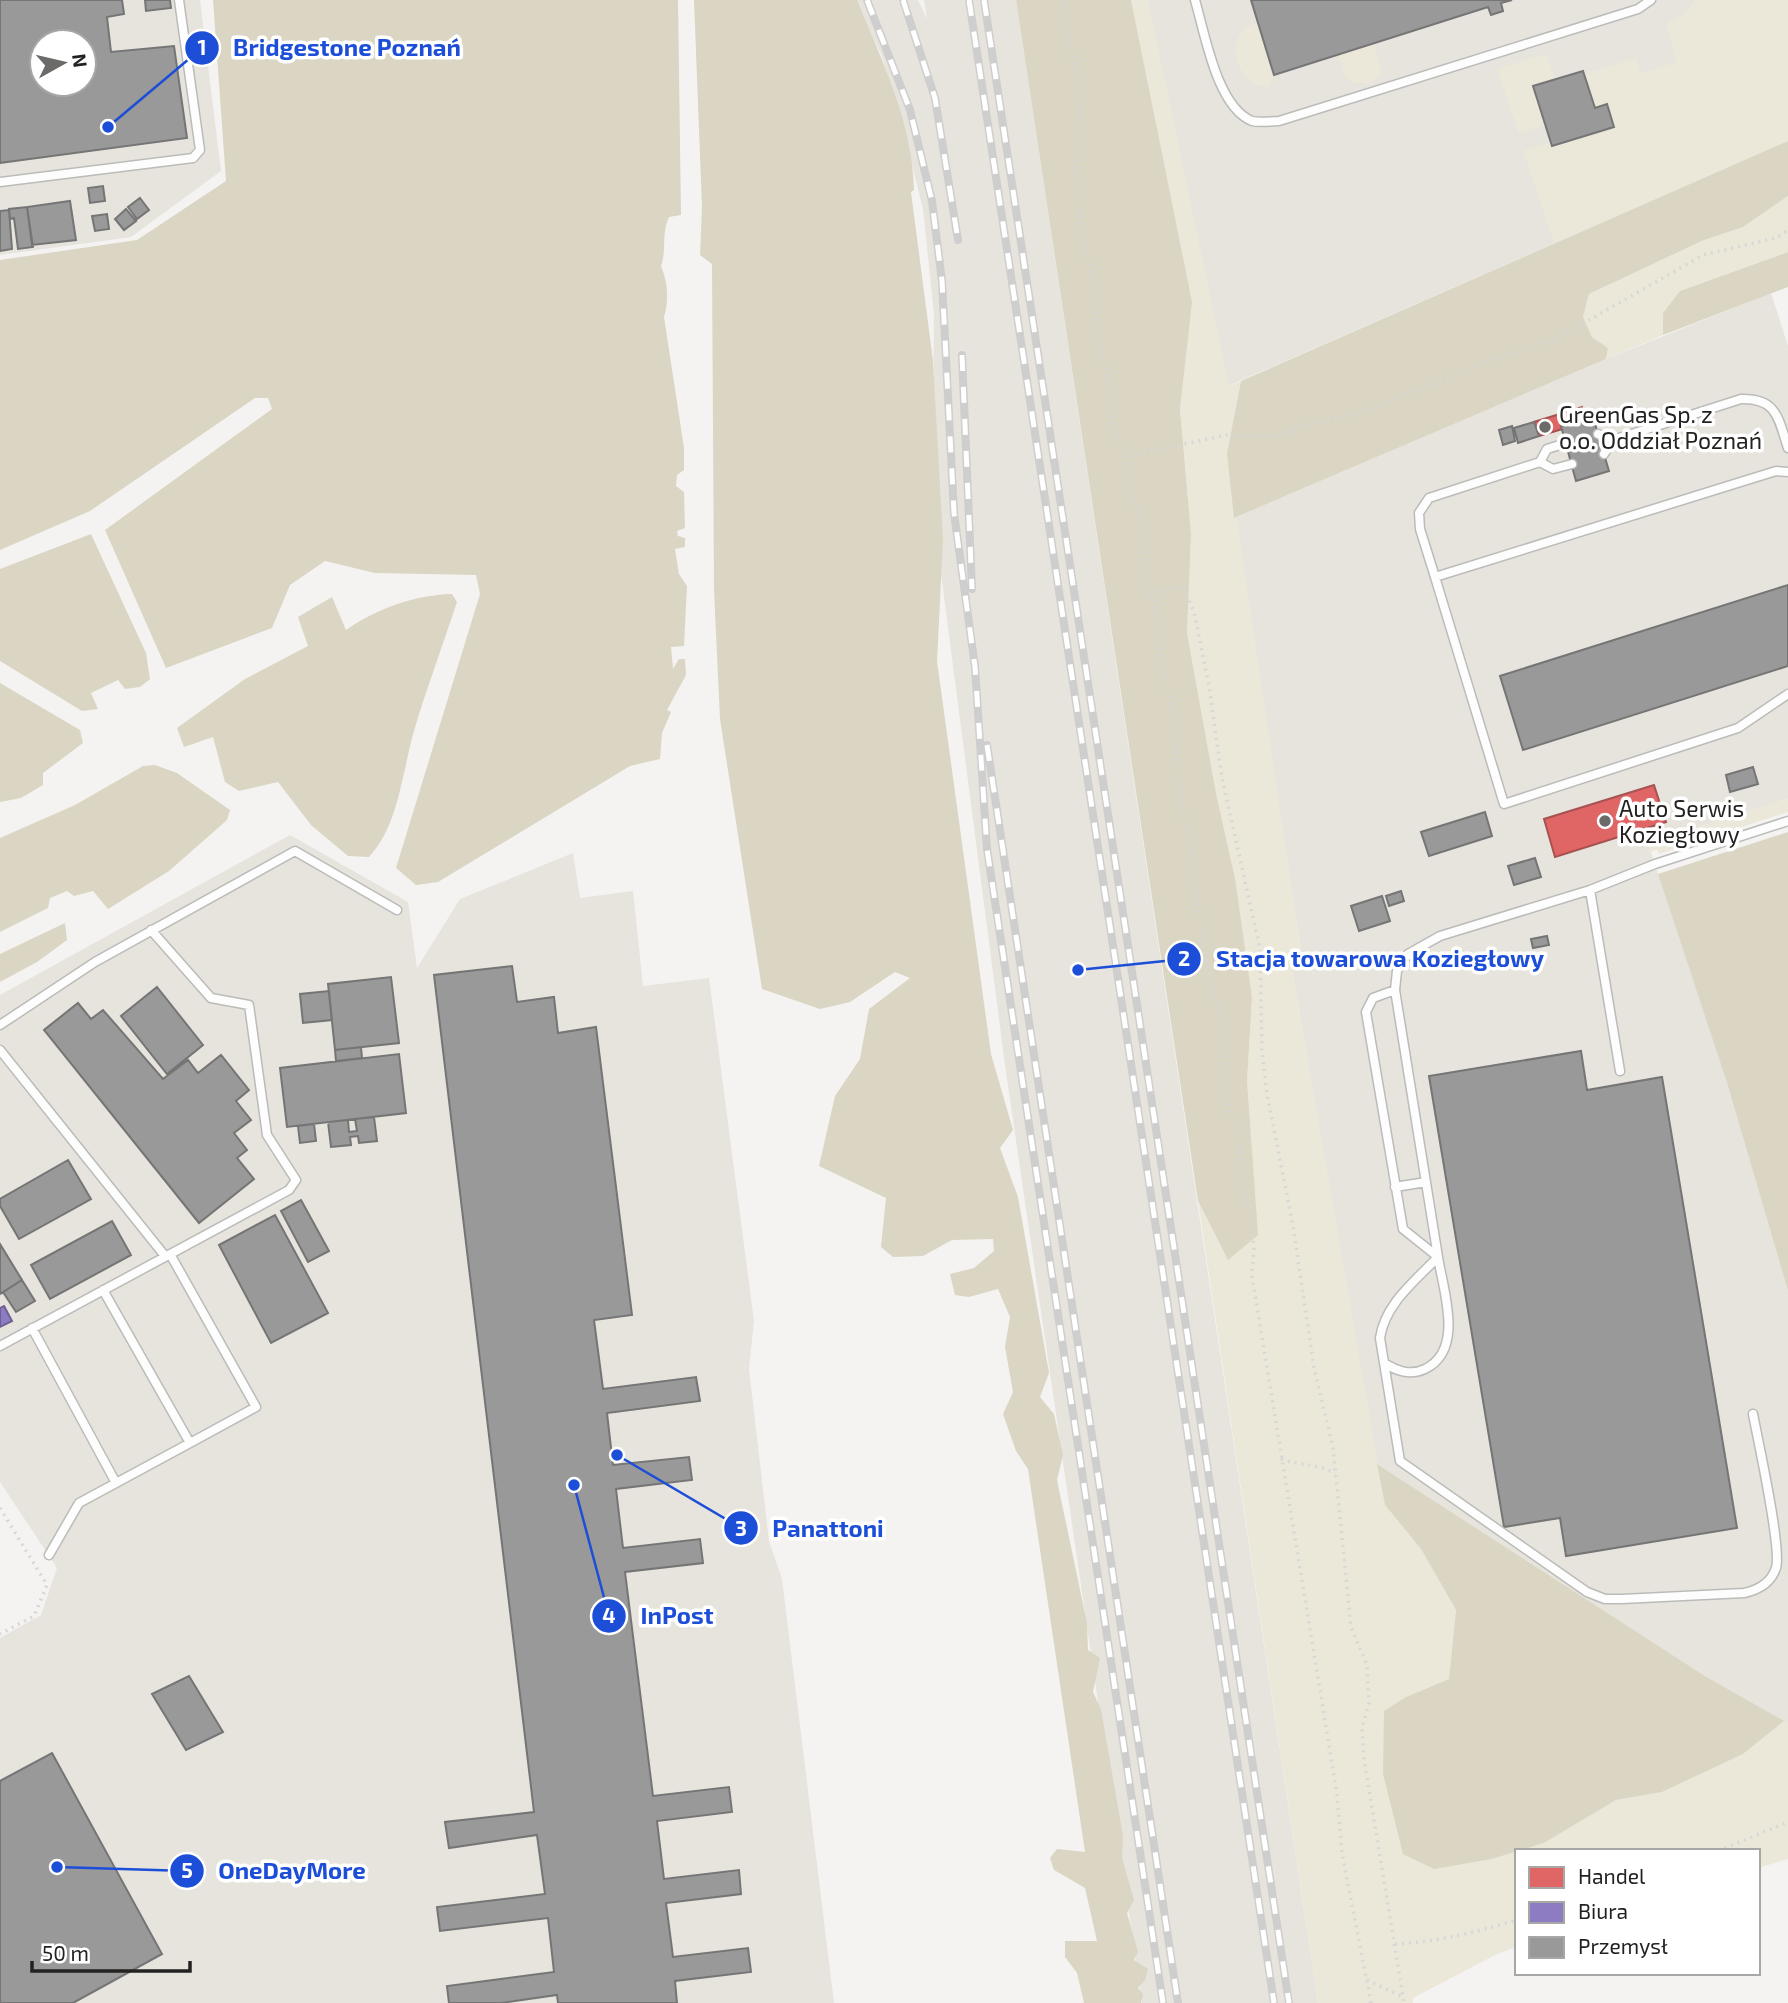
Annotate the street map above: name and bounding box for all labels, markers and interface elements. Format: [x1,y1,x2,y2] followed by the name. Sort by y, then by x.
[184,25,475,70] callout: Bridgestone Poznań
[28,28,98,98] north arrow
[233,32,461,61] text: Bridgestone Poznań
[197,34,207,59] text: 1
[68,52,93,69] text: N
[1559,400,1762,454] place label: GreenGas Sp. z o.o. Oddział Poznań
[1537,419,1553,435] marker: GreenGas Sp. z o.o. Oddział Poznań
[1619,794,1744,848] place label: Auto Serwis Koziegłowy
[1597,813,1613,829] marker: Auto Serwis Koziegłowy
[1167,936,1558,981] callout: Stacja towarowa Koziegłowy
[1216,943,1545,972] text: Stacja towarowa Koziegłowy
[1178,945,1190,970] text: 2
[723,1506,898,1551] callout: Panattoni
[772,1513,884,1542] text: Panattoni
[735,1515,747,1540] text: 3
[591,1593,727,1638] callout: InPost
[641,1600,714,1629] text: InPost
[602,1602,616,1627] text: 4
[169,1848,380,1893] callout: OneDayMore
[1515,1849,1760,1975] legend
[218,1855,366,1884] text: OneDayMore
[181,1857,193,1882] text: 5
[1578,1863,1646,1888] text: Handel
[1578,1898,1628,1923] text: Biura
[32,1930,189,1974] scale bar
[1578,1933,1668,1958] text: Przemysł
[42,1940,89,1965] text: 50 m

